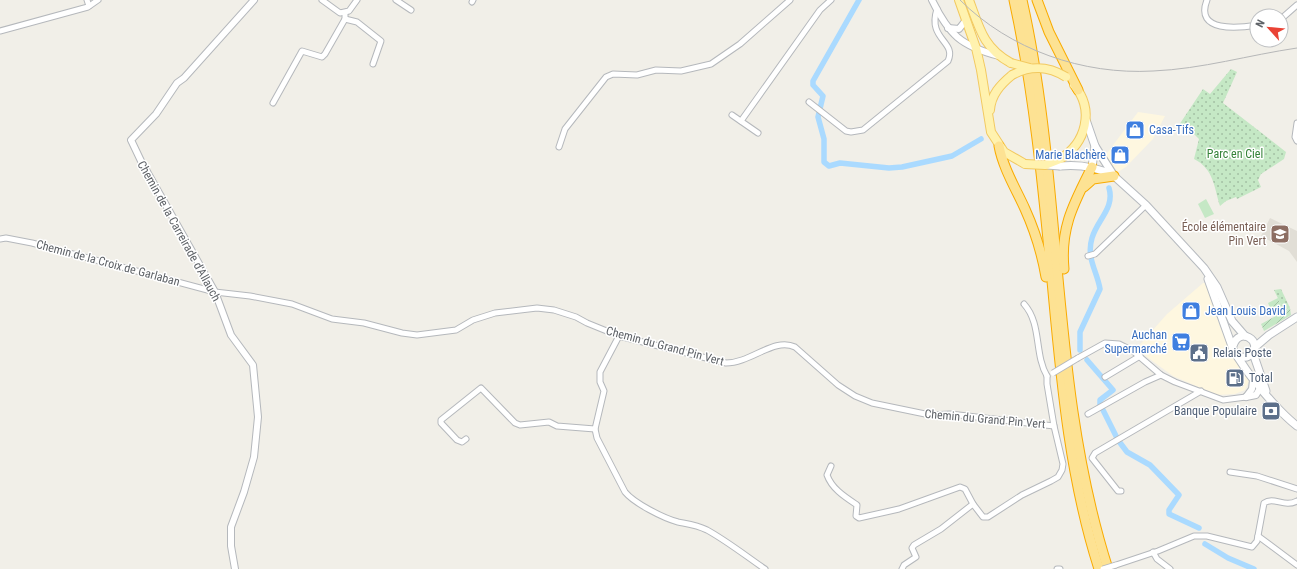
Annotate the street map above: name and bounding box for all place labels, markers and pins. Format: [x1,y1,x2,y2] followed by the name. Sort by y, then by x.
[1124,119,1146,141] shop icon: Casa-Tifs
[1149,123,1194,137] place label: Casa-Tifs
[1109,144,1131,166] shop icon: Marie Blachère
[1035,148,1106,162] place label: Marie Blachère
[1182,219,1266,248] place label: École élémentaire Pin Vert
[1269,223,1291,245] school or university icon: École élémentaire Pin Vert
[1180,300,1202,322] shop icon: Jean Louis David
[1205,304,1286,318] place label: Jean Louis David
[1104,328,1167,356] place label: Auchan Supermarché
[1170,331,1192,353] supermarket icon: Auchan Supermarché
[1188,342,1210,364] public building icon: Relais Poste
[1213,346,1272,360] place label: Relais Poste
[1224,367,1246,389] fuel station icon: Total
[1249,371,1273,385] place label: Total
[1260,400,1282,422] bank icon: Banque Populaire
[1174,404,1257,418] place label: Banque Populaire

